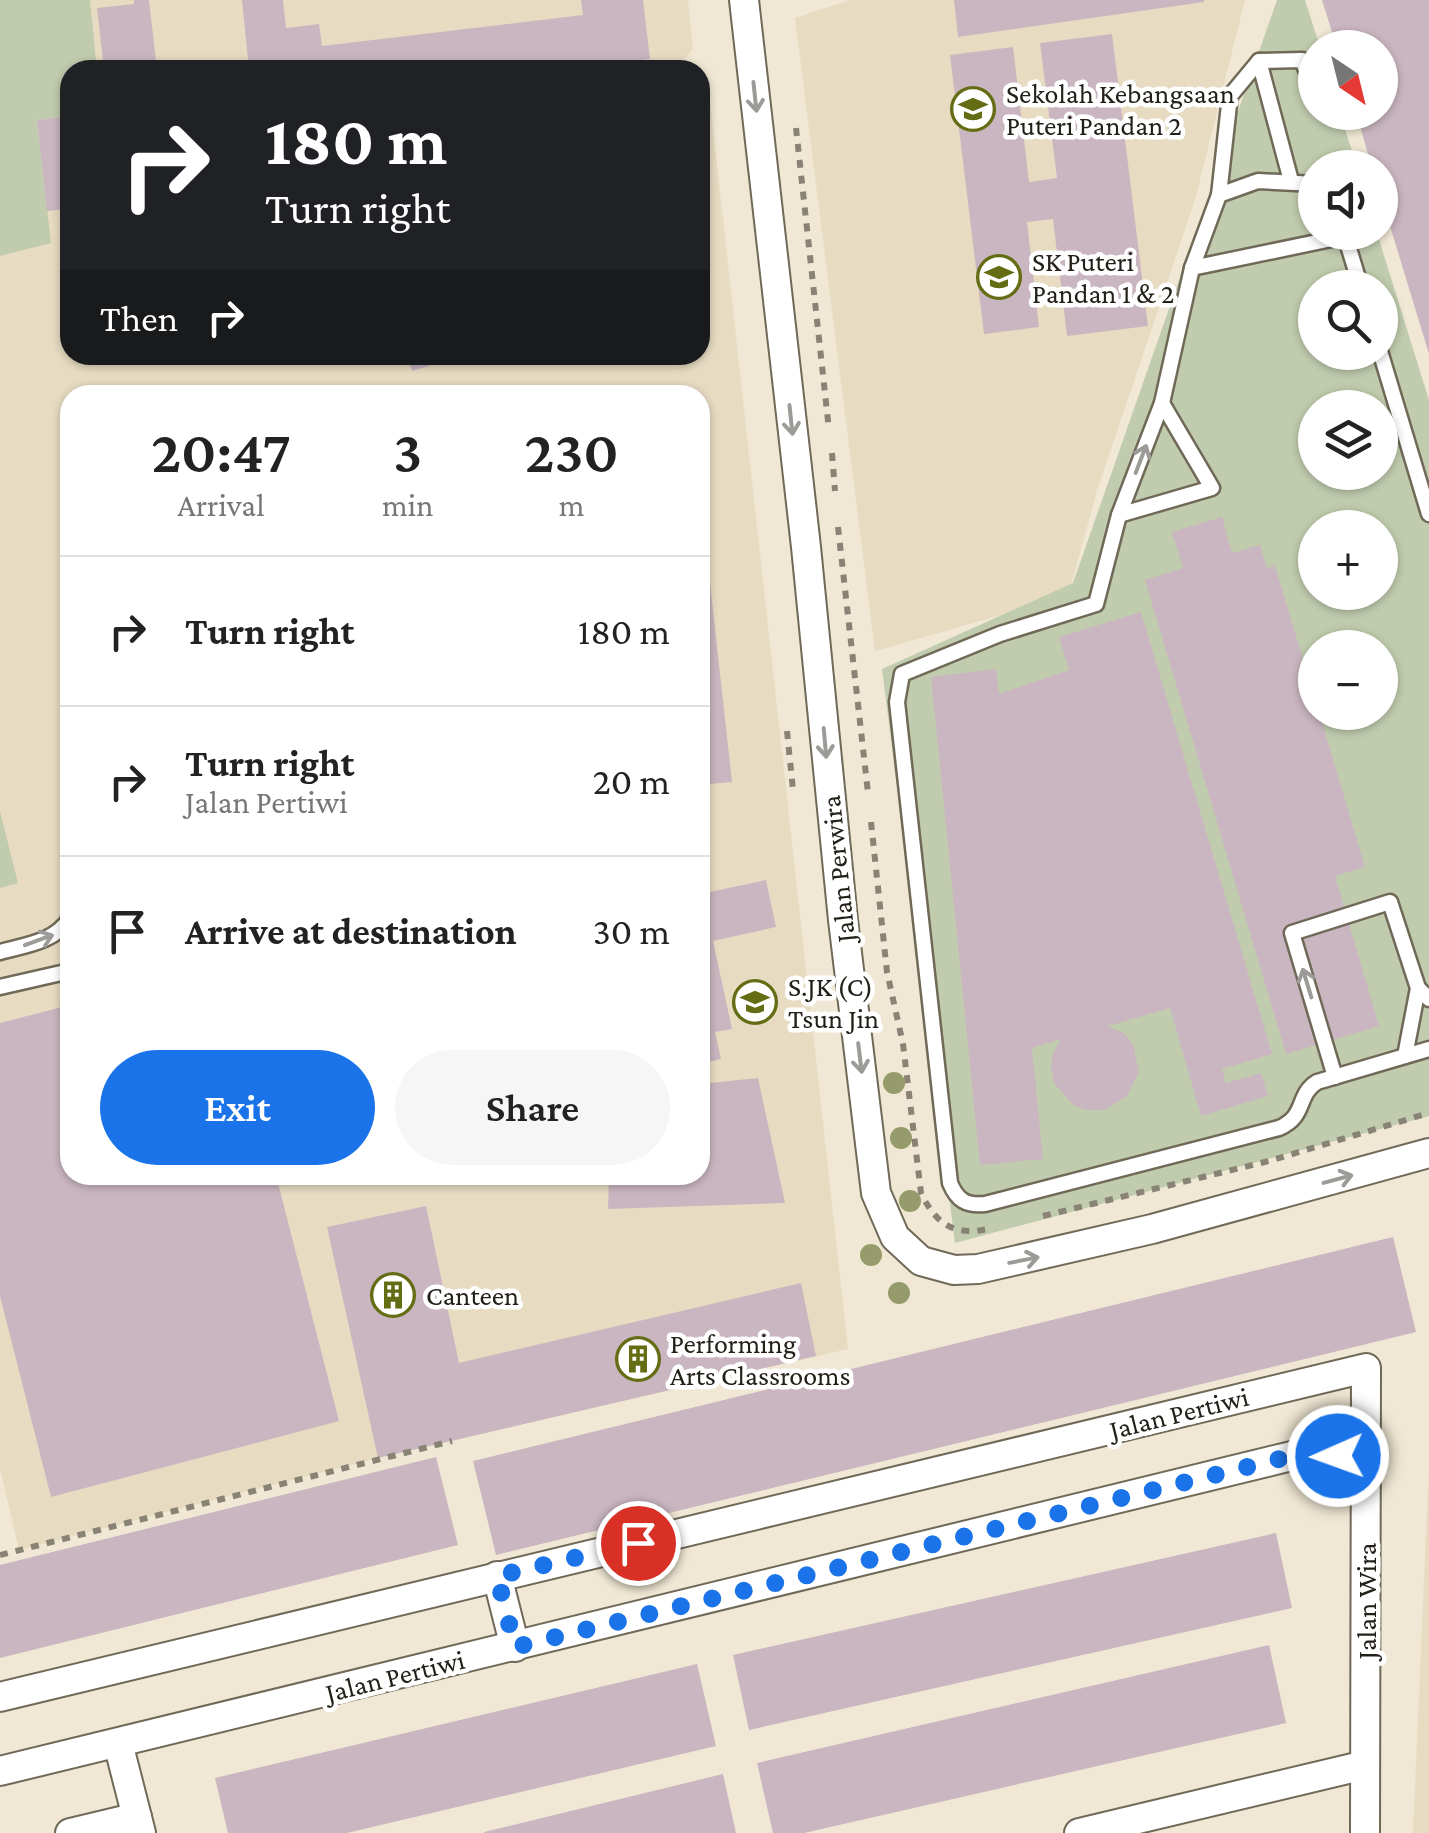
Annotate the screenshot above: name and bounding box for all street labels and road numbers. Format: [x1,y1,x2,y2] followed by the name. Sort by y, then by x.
[815,794,861,947] street label: Jalan Perwira
[1103,1381,1252,1446] street label: Jalan Pertiwi
[1351,1543,1382,1662] street label: Jalan Wira
[319,1644,468,1709] street label: Jalan Pertiwi

